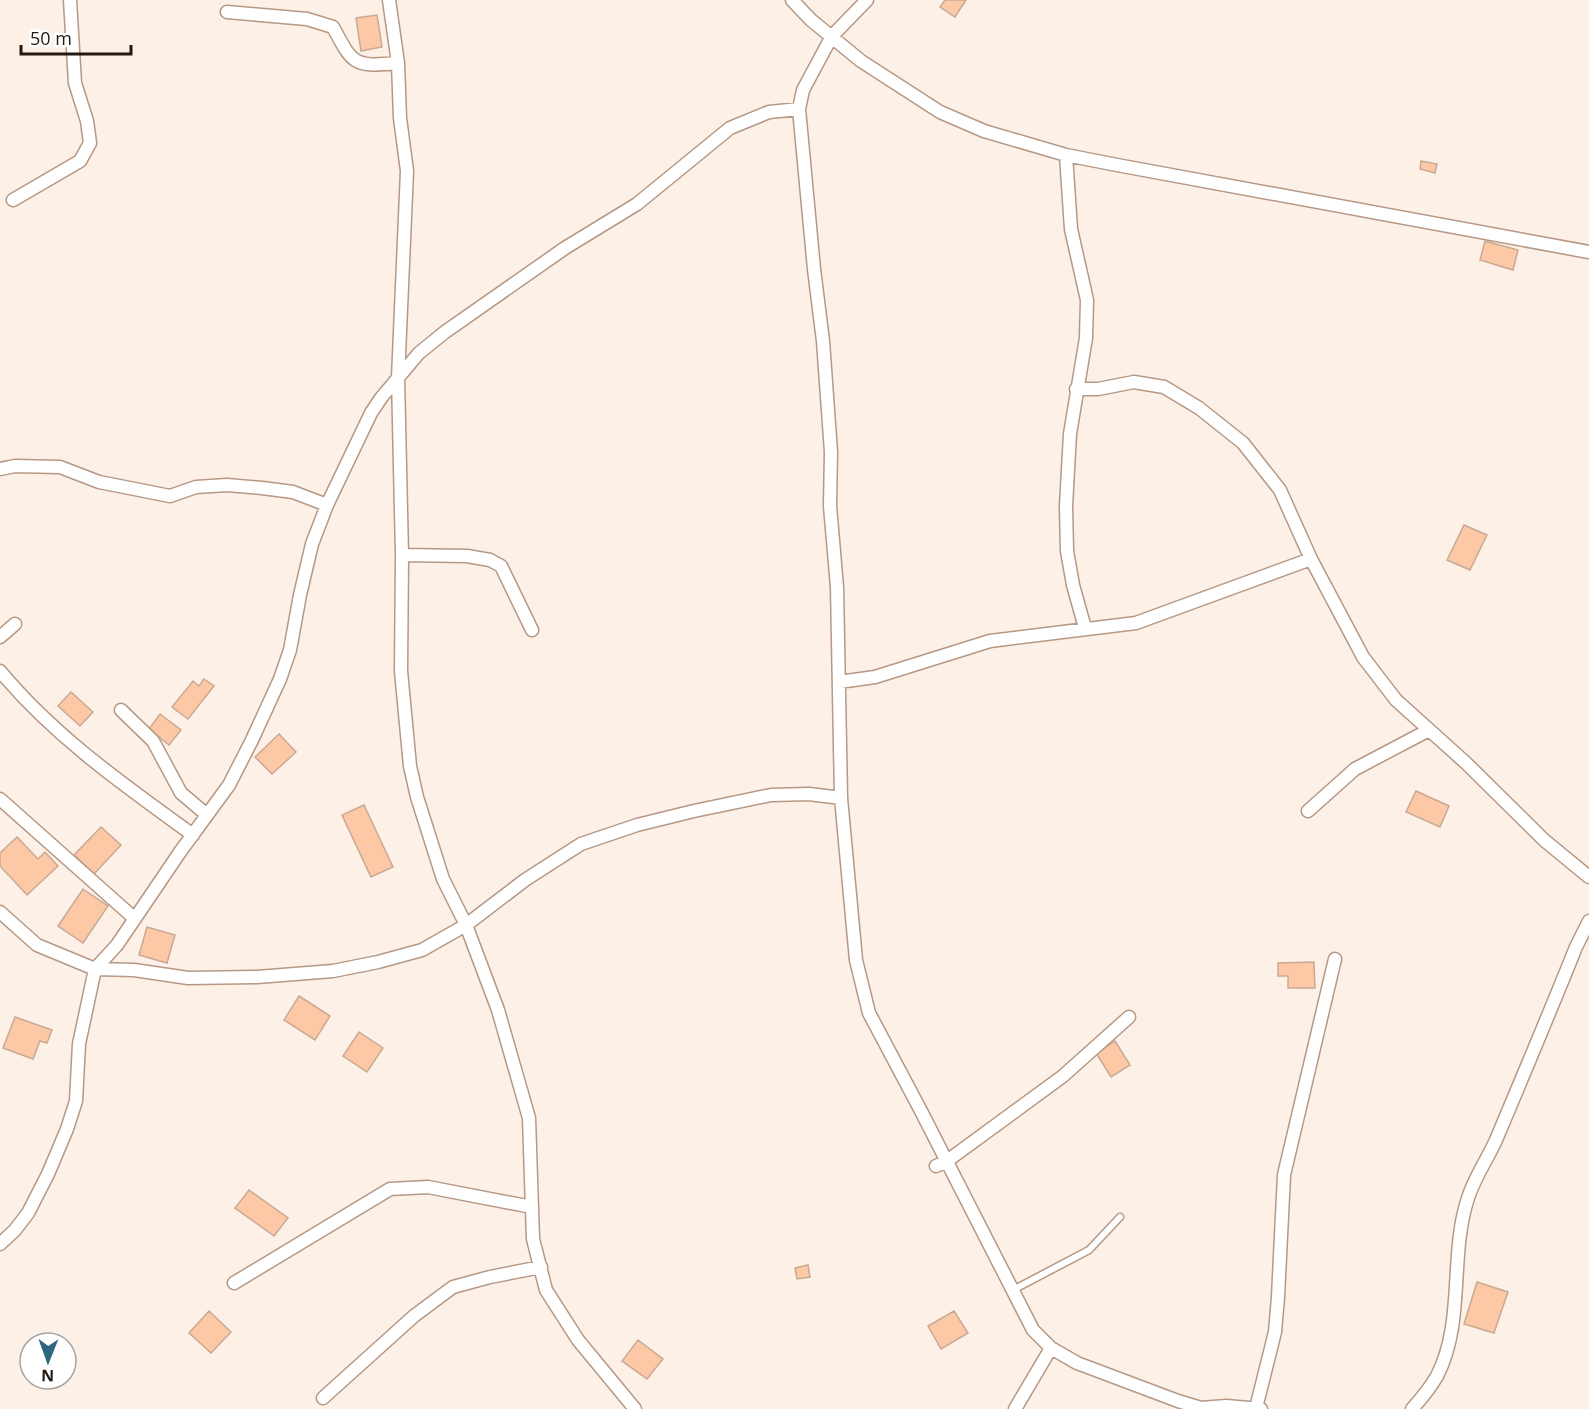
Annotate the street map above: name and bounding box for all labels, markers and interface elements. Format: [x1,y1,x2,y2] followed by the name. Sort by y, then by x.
[21,18,130,56] scale bar
[30,26,72,50] text: 50 m
[18,1331,78,1391] north arrow
[41,1365,54,1387] text: N

